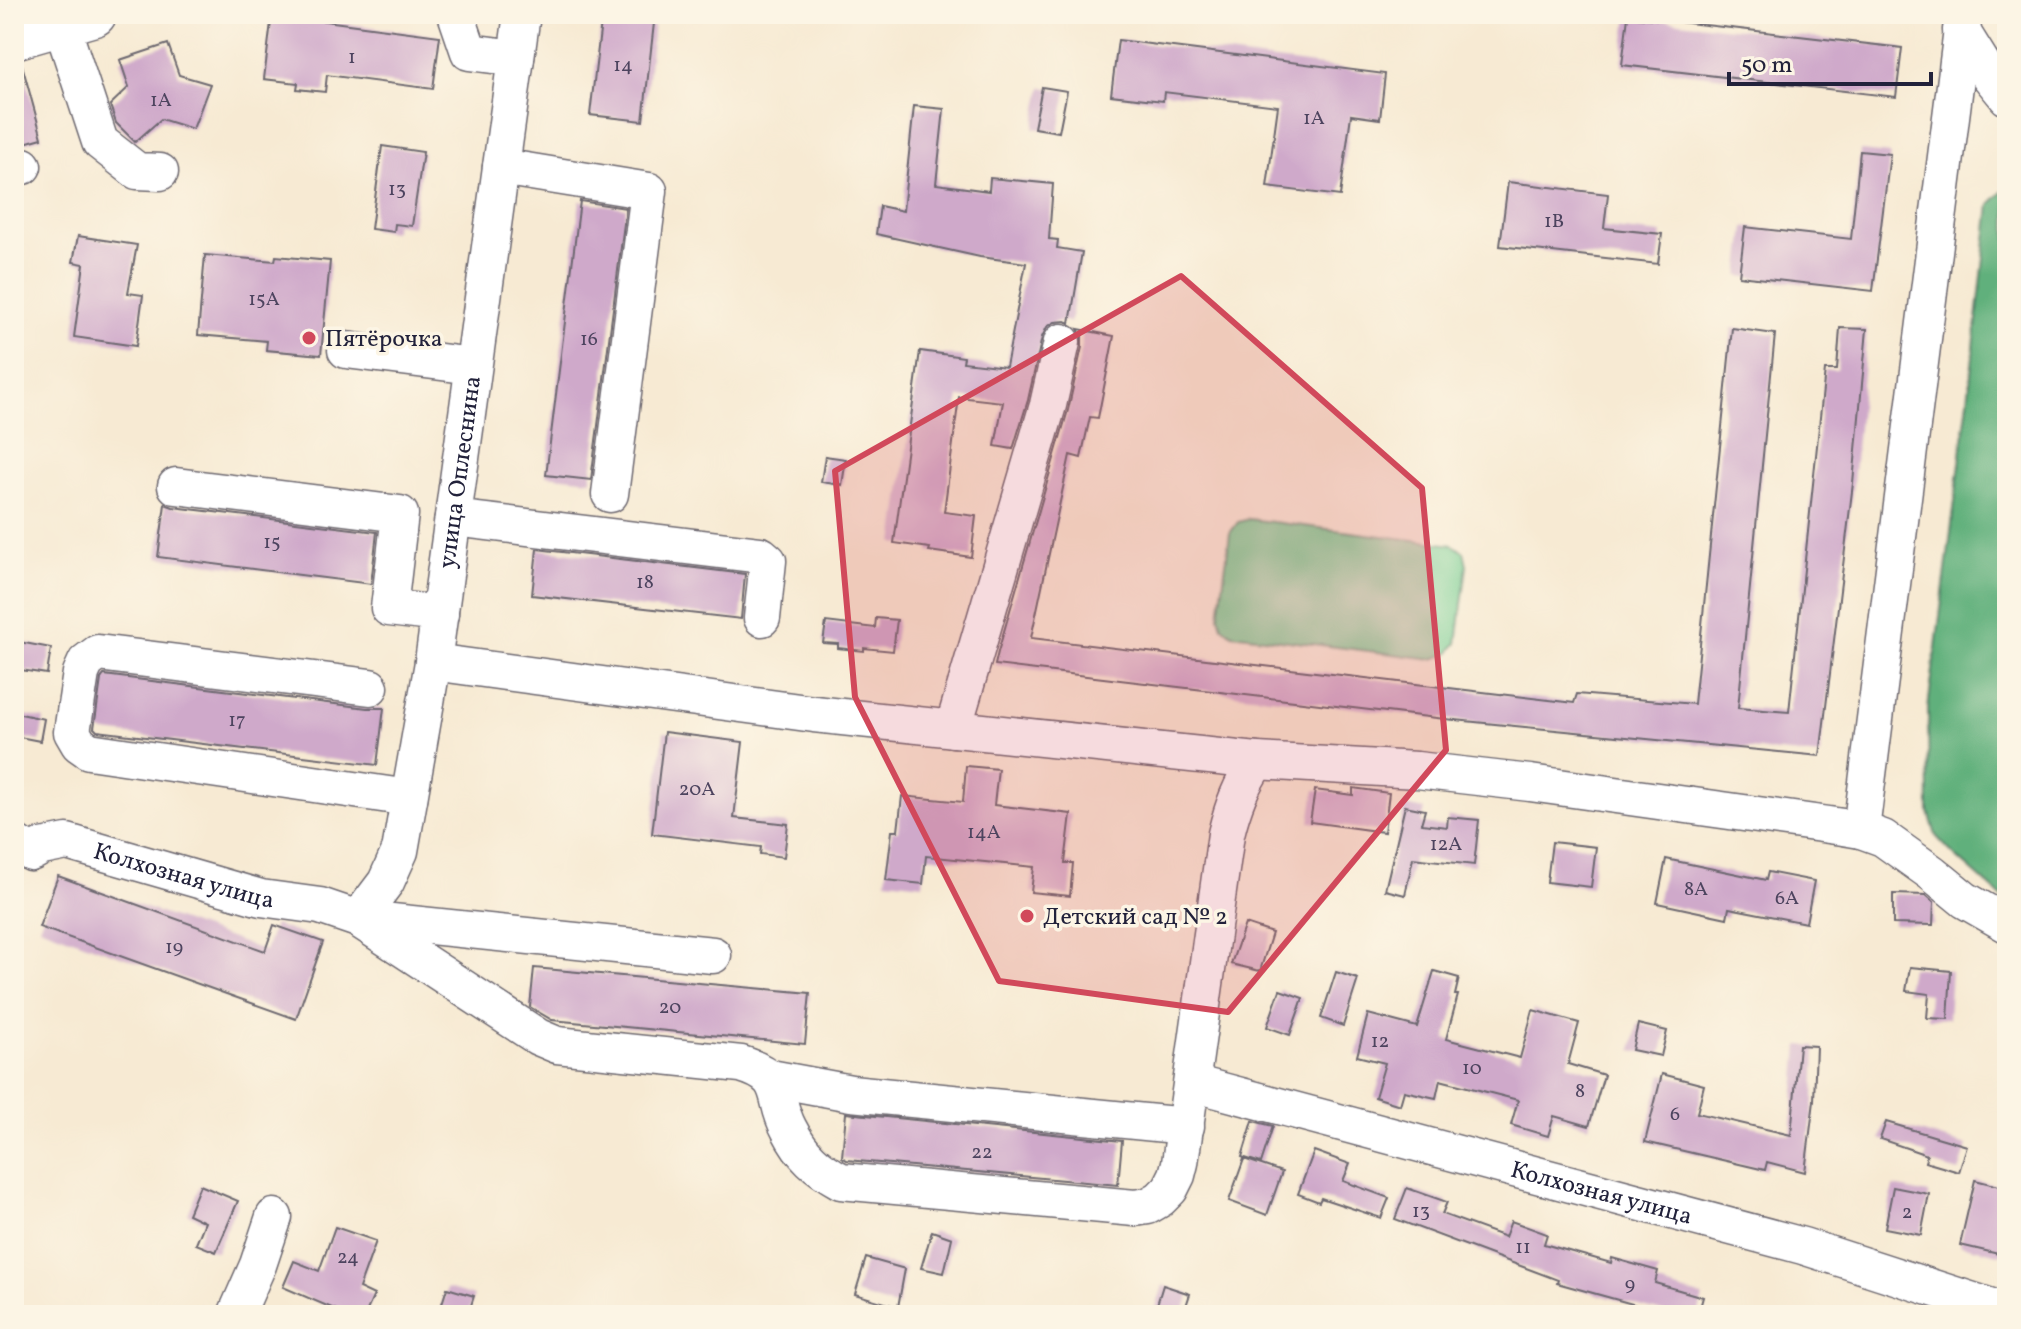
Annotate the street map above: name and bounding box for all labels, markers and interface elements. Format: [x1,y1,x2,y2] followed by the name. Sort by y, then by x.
[1729,36,1931,86] scale bar
[348,44,356,72] house number: 1
[1741,49,1793,83] text: 50 m
[613,52,633,80] house number: 14
[150,87,172,115] house number: 1А
[1303,105,1325,133] house number: 1А
[388,176,406,204] house number: 13
[1544,208,1564,236] house number: 1В
[248,286,280,314] house number: 15А
[325,323,443,357] place label: Пятёрочка
[580,326,598,354] house number: 16
[300,329,318,347] marker: Пятёрочка
[431,374,491,571] street label: улица Оплеснина
[263,529,281,557] house number: 15
[636,569,654,597] house number: 18
[228,707,246,735] house number: 17
[679,776,715,804] house number: 20А
[967,819,1001,847] house number: 14А
[1430,831,1462,859] house number: 12А
[89,835,276,919] street label: Колхозная улица
[1684,876,1708,904] house number: 8А
[1775,885,1799,913] house number: 6А
[1043,901,1228,935] place label: Детский сад № 2
[1018,907,1036,925] marker: Детский сад № 2
[165,934,183,962] house number: 19
[659,994,681,1022] house number: 20
[1371,1028,1389,1056] house number: 12
[1462,1055,1482,1083] house number: 10
[1575,1078,1585,1106] house number: 8
[1670,1101,1680,1129] house number: 6
[971,1139,993,1167] house number: 22
[1507,1154,1696,1235] street label: Колхозная улица
[1412,1198,1430,1226] house number: 13
[1902,1199,1912,1227] house number: 2
[1515,1234,1531,1262] house number: 11
[337,1244,359,1272] house number: 24
[1625,1271,1635,1299] house number: 9

